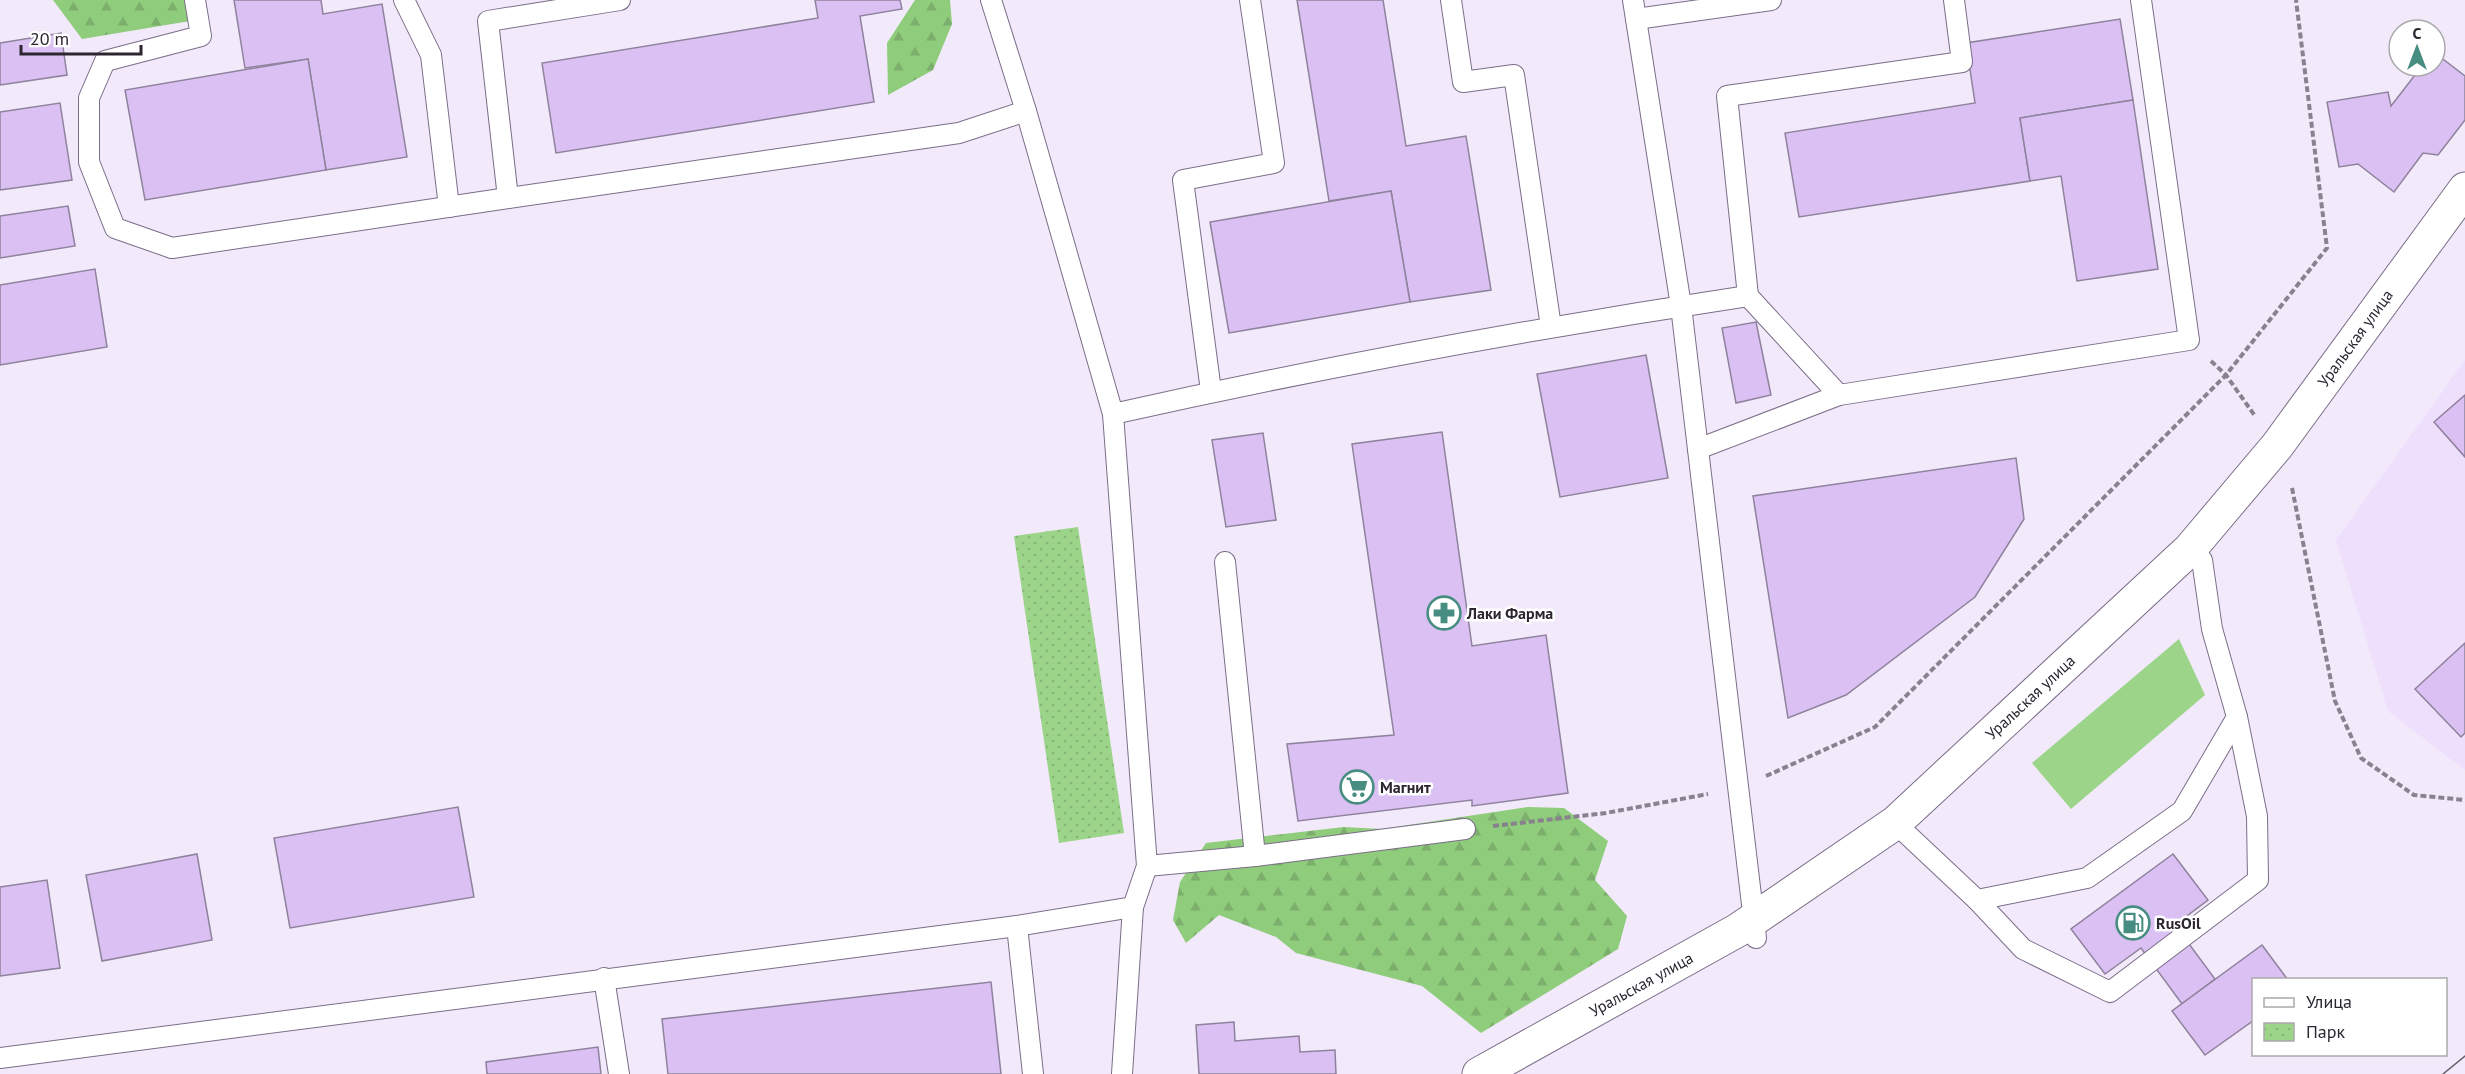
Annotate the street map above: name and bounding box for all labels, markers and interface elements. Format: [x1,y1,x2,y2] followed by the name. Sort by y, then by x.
[21,18,141,56] scale bar
[2387,18,2447,78] north arrow
[2413,23,2422,43] text: С
[30,27,69,50] text: 20 m
[2313,285,2397,391] street label: Уральская улица
[1426,595,1462,631] pharmacy icon: Лаки Фарма
[1466,603,1553,623] place label: Лаки Фарма
[1981,650,2079,744] street label: Уральская улица
[1339,769,1375,805] supermarket icon: Магнит
[1380,777,1431,797] place label: Магнит
[2115,905,2151,941] fuel station icon: RusOil
[2156,913,2201,933] place label: RusOil
[1586,947,1696,1021] street label: Уральская улица
[2252,978,2447,1056] legend
[2306,990,2352,1013] text: Улица
[2306,1020,2346,1043] text: Парк

